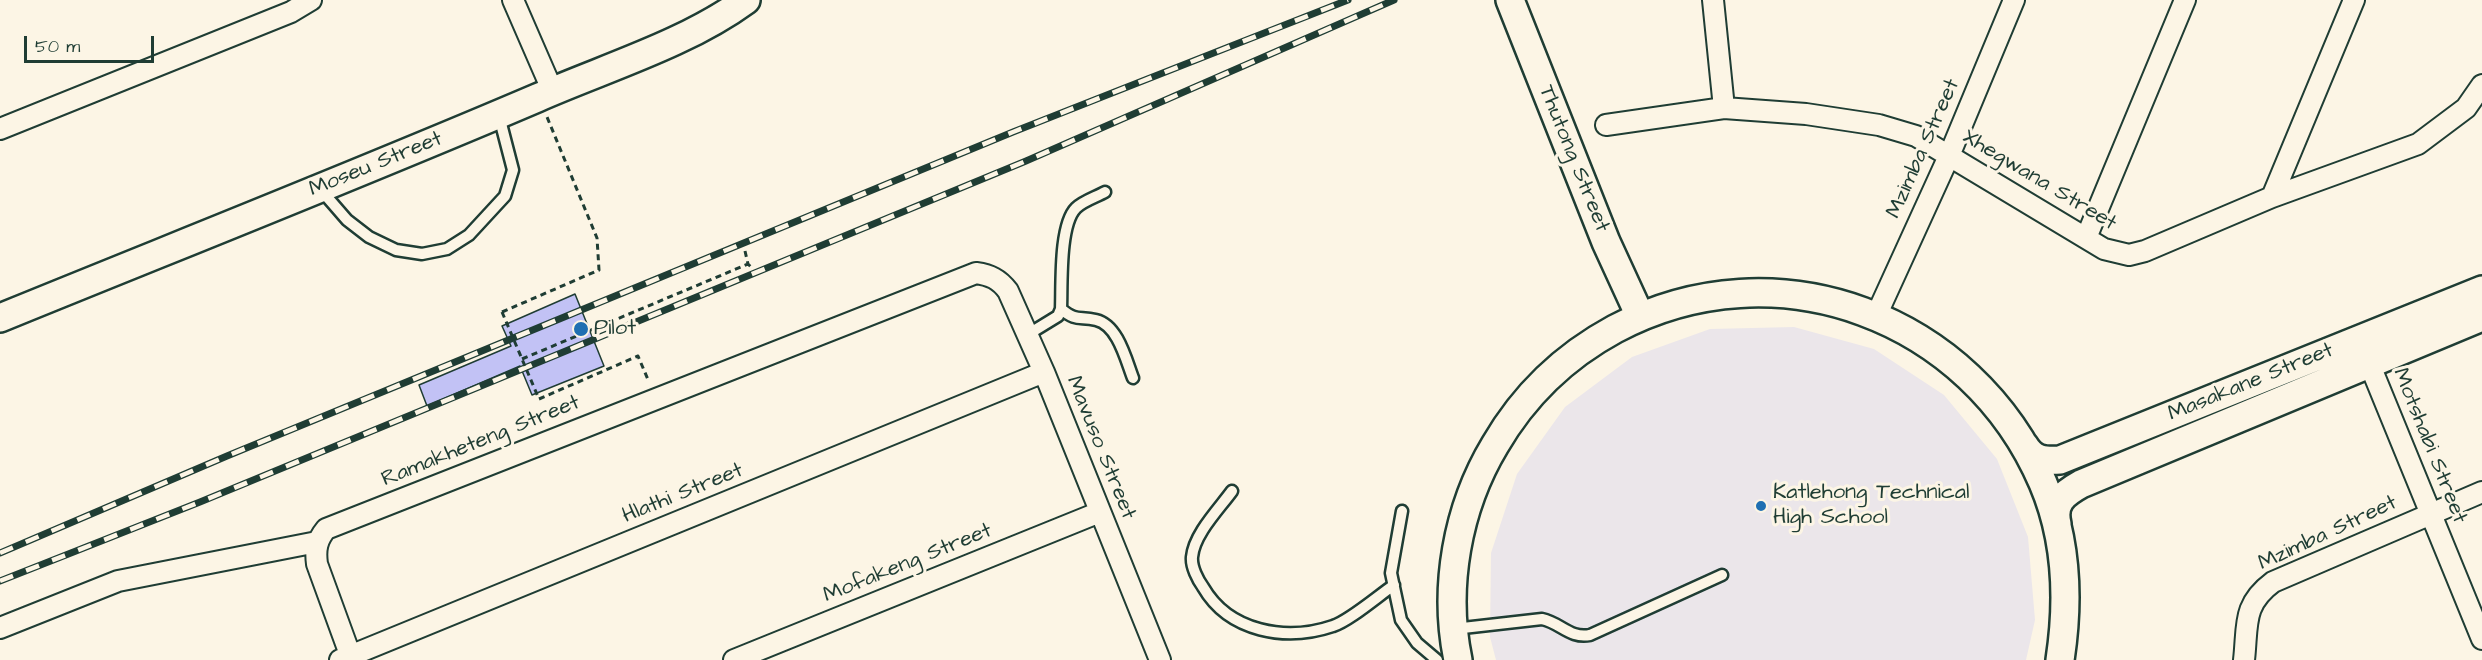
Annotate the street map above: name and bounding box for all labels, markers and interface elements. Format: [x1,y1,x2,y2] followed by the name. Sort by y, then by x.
[27,24,158,62] scale bar
[35,34,80,59] text: 50 m
[1881,75,1967,223] street label: Mzimba Street
[1532,82,1614,236] street label: Thutong Street
[1957,125,2121,237] street label: Xhegwana Street
[306,126,446,204] street label: Moseu Street
[594,316,636,342] place label: Pilot
[572,320,590,338] marker: Pilot
[2165,338,2337,428] street label: Masakane Street
[2386,365,2472,527] street label: Motshabi Street
[1059,373,1141,523] street label: Mavuso Street
[378,390,584,494] street label: Ramakheteng Street
[619,458,747,530] street label: Hlathi Street
[1773,480,1970,532] place label: Katlehong Technical High School
[2255,490,2401,578] street label: Mzimba Street
[1754,499,1768,513] marker: Katlehong Technical High School
[820,518,996,610] street label: Mofakeng Street

